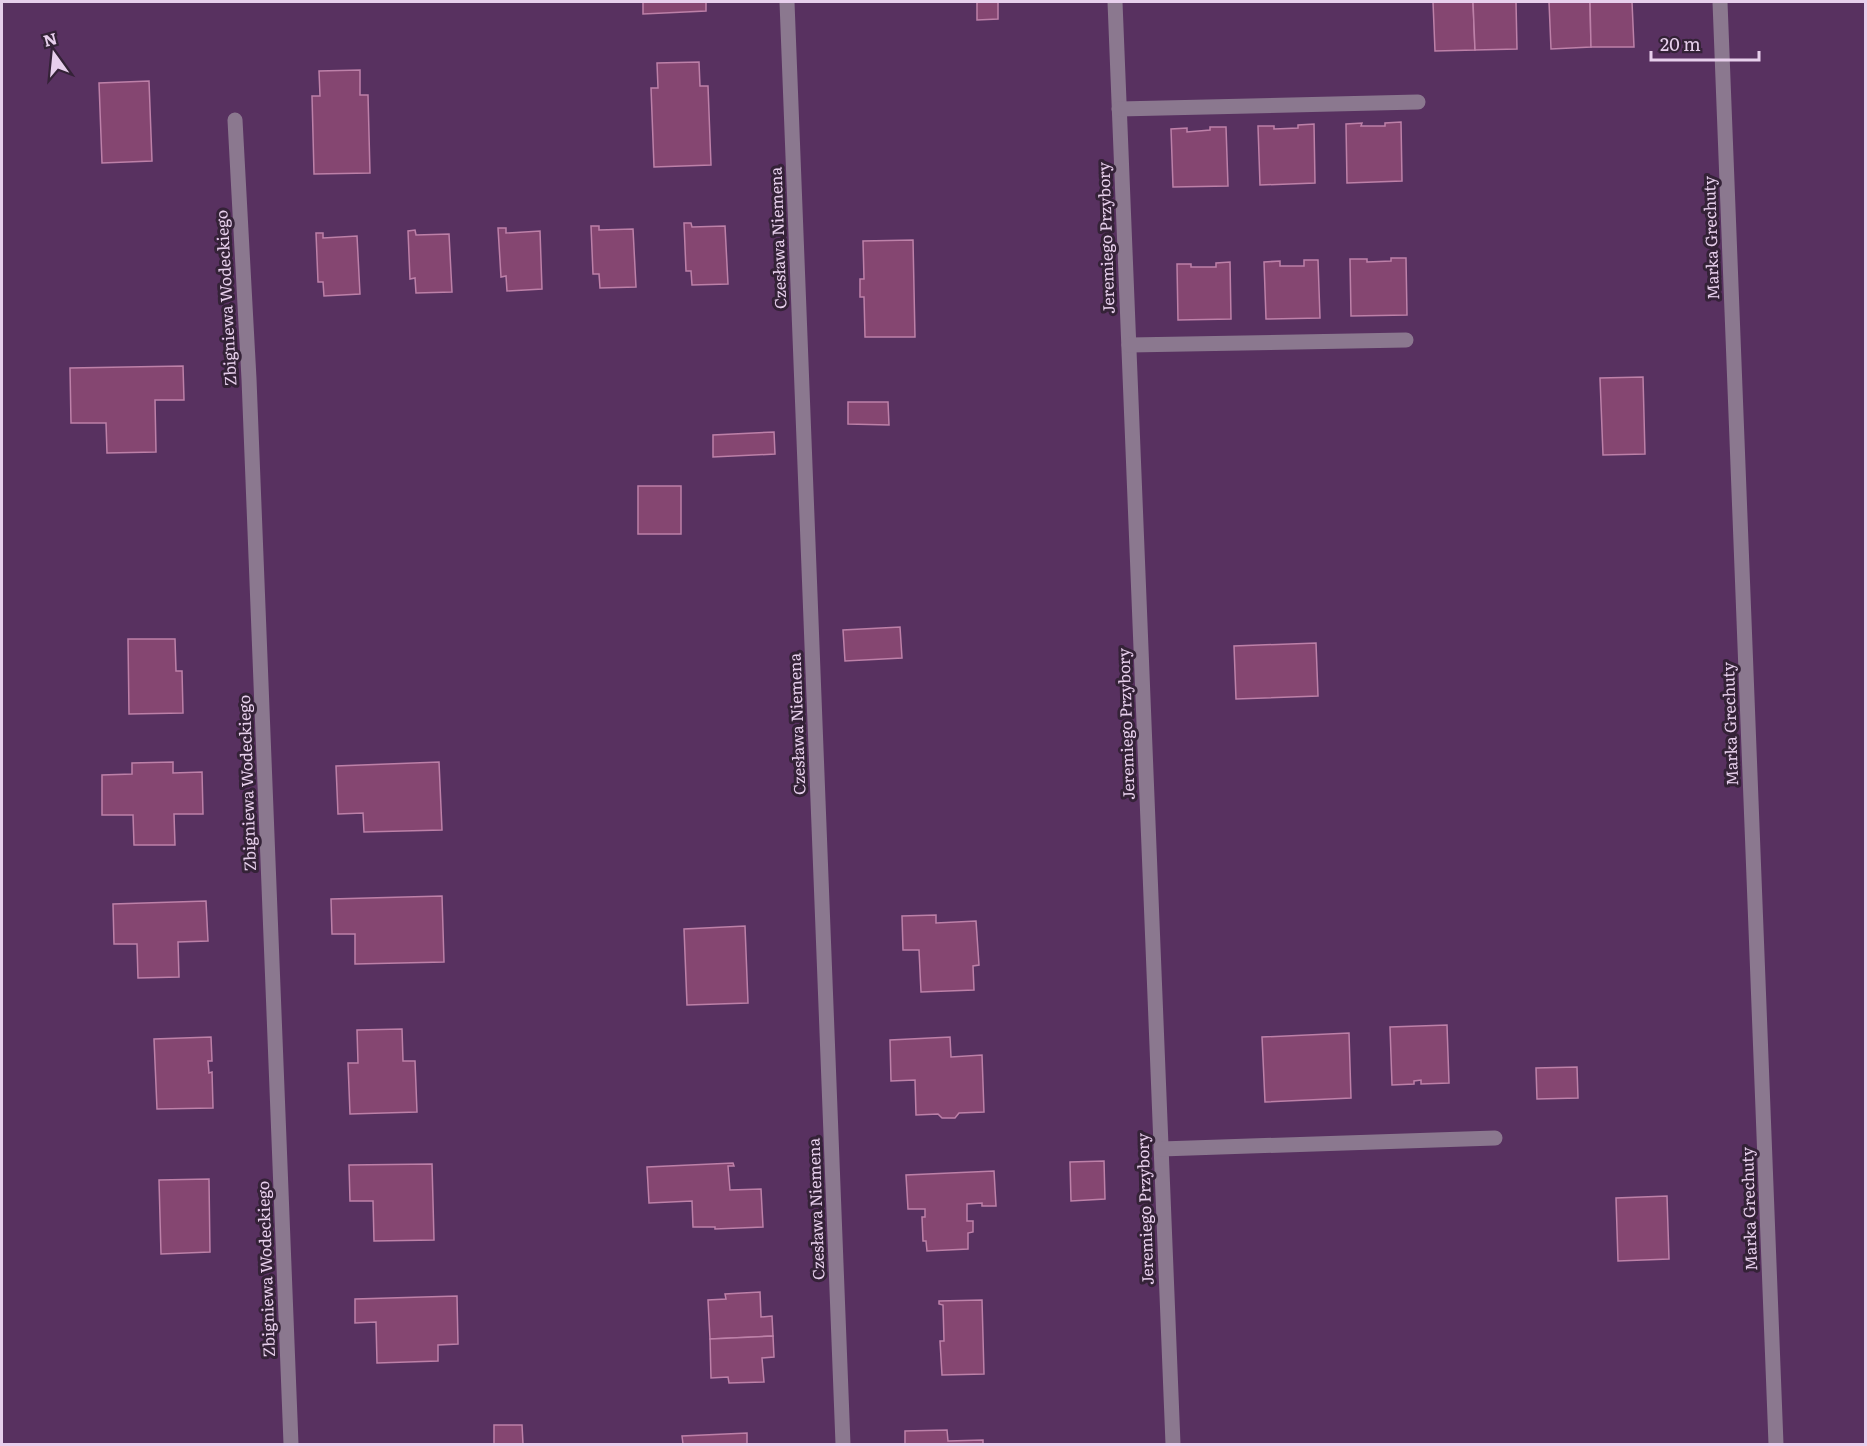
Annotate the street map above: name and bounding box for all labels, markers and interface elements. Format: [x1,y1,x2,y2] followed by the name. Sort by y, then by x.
[24,24,84,84] north arrow
[1651,24,1759,62] scale bar
[40,25,59,52] text: N
[1660,30,1701,57] text: 20 m
[1090,161,1120,314] street label: Jeremiego Przybory
[763,166,791,310] street label: Czesława Niemena
[1696,175,1724,300] street label: Marka Grechuty
[208,209,242,387] street label: Zbigniewa Wodeckiego
[1110,647,1140,800] street label: Jeremiego Przybory
[782,652,810,796] street label: Czesława Niemena
[1715,661,1743,786] street label: Marka Grechuty
[231,694,261,872] street label: Zbigniewa Wodeckiego
[1129,1132,1159,1285] street label: Jeremiego Przybory
[801,1137,829,1281] street label: Czesława Niemena
[1734,1146,1762,1271] street label: Marka Grechuty
[250,1180,280,1358] street label: Zbigniewa Wodeckiego

